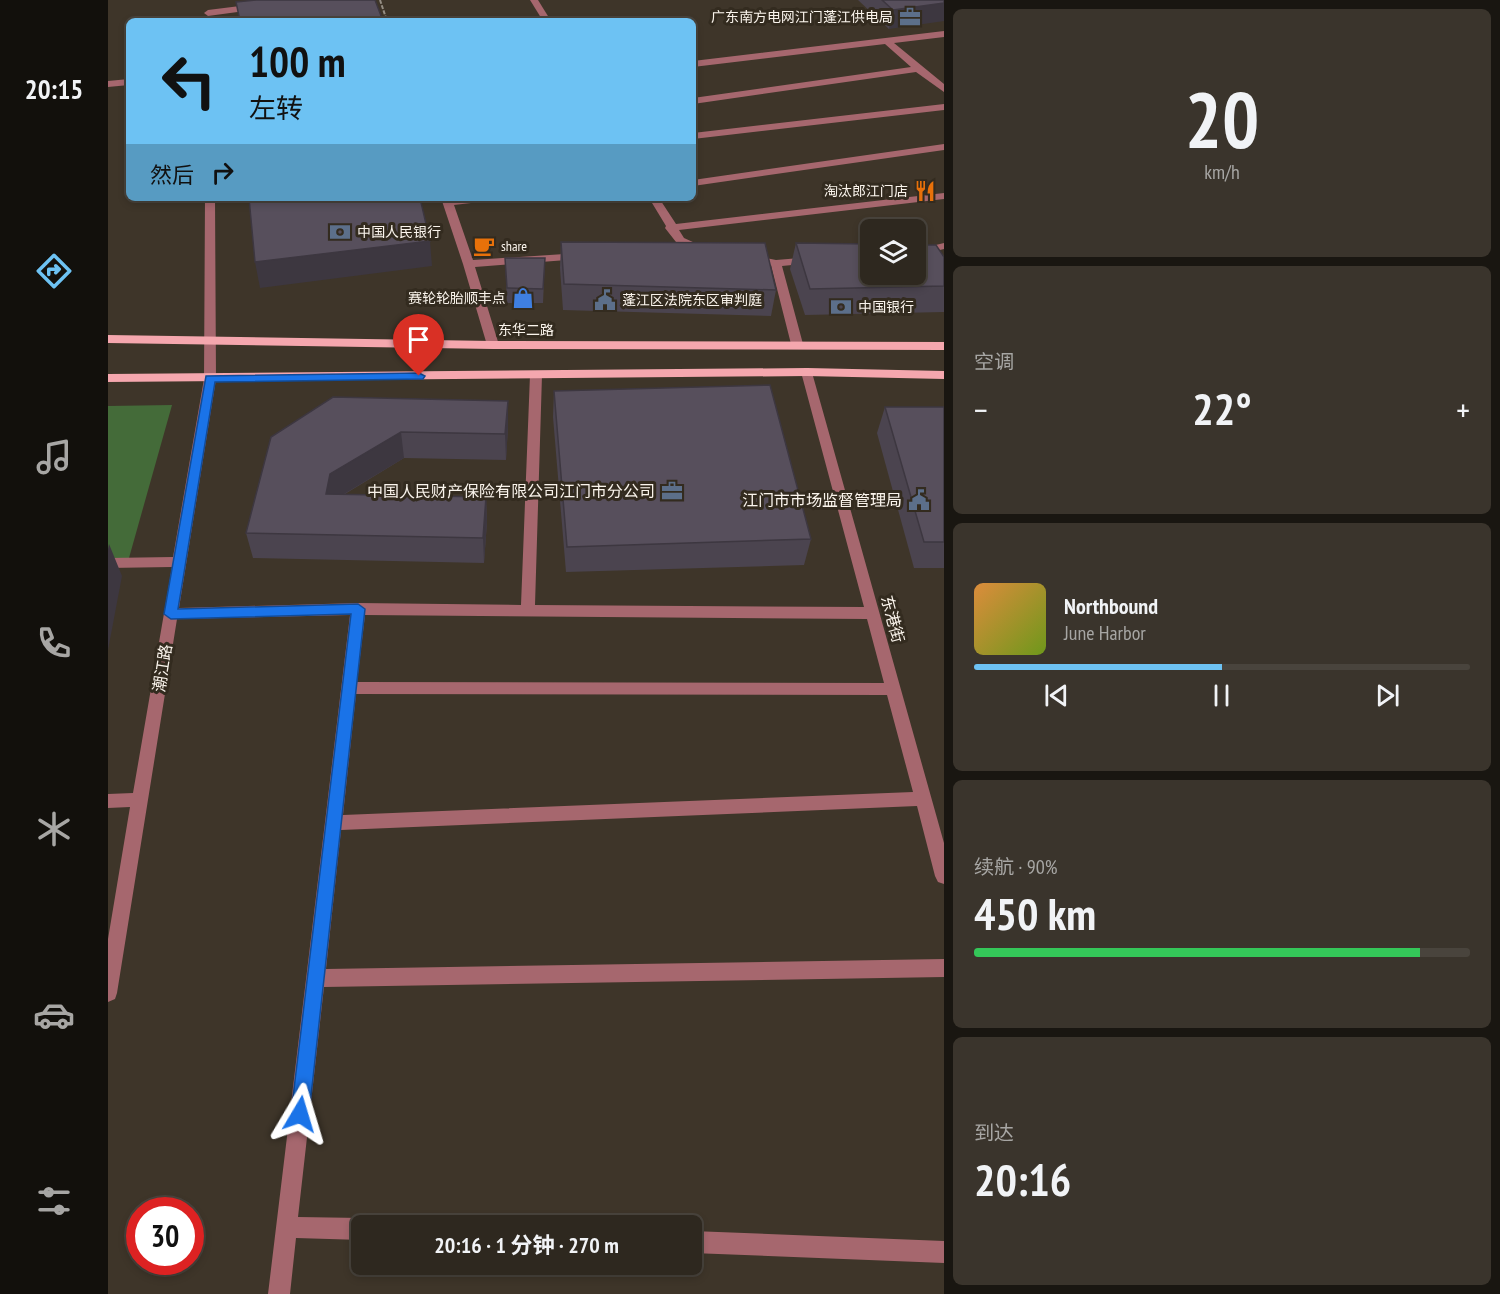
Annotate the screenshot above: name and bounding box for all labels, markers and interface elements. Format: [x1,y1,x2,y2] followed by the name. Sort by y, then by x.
[898,5,922,29] office icon: 广东南方电网江门蓬江供电局
[711,8,893,26] place label: 广东南方电网江门蓬江供电局
[249,34,346,89] text: 100 m
[150,42,228,120] icon: left
[1185,69,1259,170] text: 20
[25,72,83,106] text: 20:15
[249,91,303,125] text: 左转
[206,156,239,189] icon: right
[1204,159,1240,185] text: km/h
[150,161,194,189] text: 然后
[913,179,937,203] restaurant icon: 淘汰郎江门店
[824,182,908,200] place label: 淘汰郎江门店
[860,219,926,285] map controls
[860,219,926,285] button: layers
[328,220,352,244] bank icon: 中国人民银行
[357,223,441,241] place label: 中国人民银行
[472,234,496,258] cafe icon: share
[501,237,527,255] place label: share
[33,250,75,292] icon: directions
[511,286,535,310] shop icon: 赛轮轮胎顺丰点
[593,288,617,312] public building icon: 蓬江区法院东区审判庭
[408,289,506,307] place label: 赛轮轮胎顺丰点
[622,291,762,309] place label: 蓬江区法院东区审判庭
[829,295,853,319] bank icon: 中国银行
[858,298,914,316] place label: 中国银行
[393,314,444,376] pin
[498,321,554,339] street label: 东华二路
[402,323,435,356] icon: arrive
[974,349,1014,375] text: 空调
[1192,379,1252,437] text: 22°
[974,388,988,431] text: −
[1456,388,1470,431] text: +
[33,436,75,478] icon: music
[660,479,684,503] office icon: 中国人民财产保险有限公司江门市分公司
[367,481,655,501] place label: 中国人民财产保险有限公司江门市分公司
[907,488,931,512] public building icon: 江门市市场监督管理局
[742,490,902,510] place label: 江门市市场监督管理局
[1064,592,1158,620] text: Northbound
[877,593,909,645] street label: 东港街
[1064,620,1146,646] text: June Harbor
[33,622,75,664] icon: phone
[148,643,176,693] street label: 潮江路
[1040,679,1073,712] icon: previous
[1205,679,1238,712] icon: pause
[1371,679,1404,712] icon: next
[33,808,75,850] icon: climate
[974,854,1057,880] text: 续航 · 90%
[974,884,1096,942] text: 450 km
[33,994,75,1036] icon: car
[268,1082,332,1146] position arrow
[974,1120,1014,1146] text: 到达
[974,1150,1071,1208] text: 20:16
[33,1180,75,1222] icon: filters
[126,1197,204,1275] speed limit sign: 30
[434,1231,619,1259] text: 20:16 · 1 分钟 · 270 m

